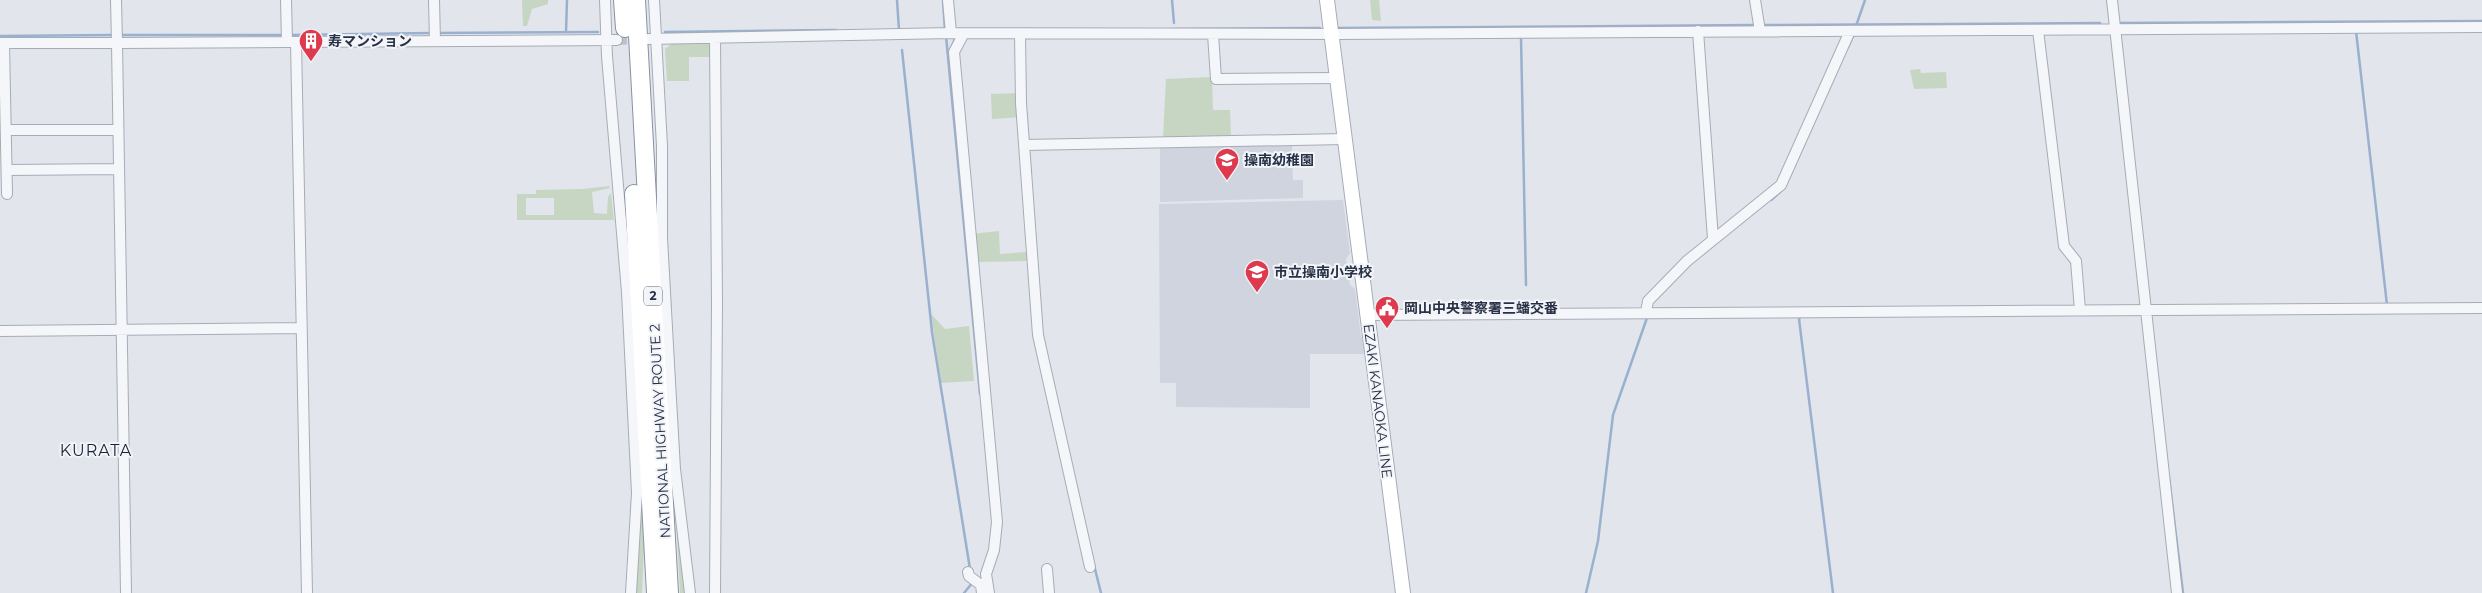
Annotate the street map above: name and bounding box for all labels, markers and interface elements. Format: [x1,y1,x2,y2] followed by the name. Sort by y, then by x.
[298,28,324,62] building icon: 寿マンション
[328,32,412,50] place label: 寿マンション
[1214,147,1240,181] school or university icon: 操南幼稚園
[1244,151,1314,169] place label: 操南幼稚園
[1244,259,1270,293] school or university icon: 市立操南小学校
[1274,263,1372,281] place label: 市立操南小学校
[644,286,662,306] road number: 2
[1374,295,1400,329] public building icon: 岡山中央警察署三蟠交番
[1404,299,1558,317] place label: 岡山中央警察署三蟠交番
[645,323,675,539] street label: NATIONAL HIGHWAY ROUTE 2
[1360,323,1396,479] street label: EZAKI KANAOKA LINE
[60,441,132,460] district label: KURATA

